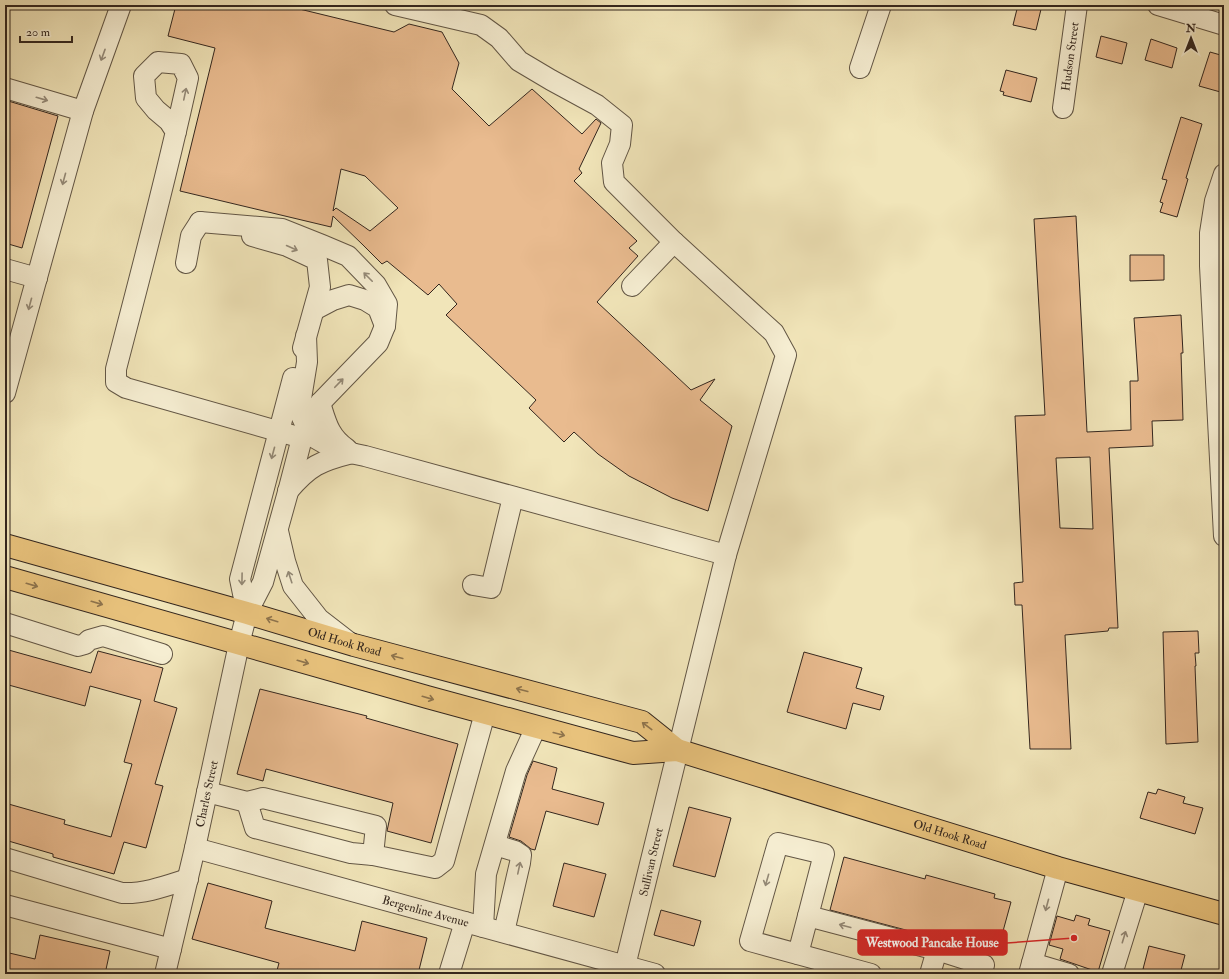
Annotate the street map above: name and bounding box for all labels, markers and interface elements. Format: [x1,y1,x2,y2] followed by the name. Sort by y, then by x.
[20,18,72,44] scale bar
[1171,18,1211,58] north arrow
[1058,21,1083,92] street label: Hudson Street
[1185,22,1197,35] text: N
[26,25,51,40] text: 20 m
[99,48,107,60] one-way arrow
[181,88,189,101] one-way arrow
[36,96,49,103] one-way arrow
[60,172,67,185] one-way arrow
[285,245,297,252] one-way arrow
[363,272,373,282] one-way arrow
[25,297,33,310] one-way arrow
[334,378,344,388] one-way arrow
[269,447,276,460] one-way arrow
[286,570,293,583] one-way arrow
[238,572,245,585] one-way arrow
[25,581,38,589] one-way arrow
[90,600,103,607] one-way arrow
[266,616,279,623] one-way arrow
[306,625,383,660] street label: Old Hook Road
[391,652,404,660] one-way arrow
[297,659,310,666] one-way arrow
[516,686,529,693] one-way arrow
[422,694,435,702] one-way arrow
[641,722,652,730] one-way arrow
[553,730,566,738] one-way arrow
[193,759,222,829] street label: Charles Street
[911,817,988,853] street label: Old Hook Road
[636,826,667,898] street label: Sullivan Street
[516,862,524,875] one-way arrow
[763,873,770,886] one-way arrow
[380,893,470,931] street label: Bergenline Avenue
[1043,899,1051,912] one-way arrow
[838,922,851,929] one-way arrow
[858,930,1007,955] callout: Westwood Pancake House
[1121,930,1128,943] one-way arrow
[864,935,999,951] text: Westwood Pancake House

